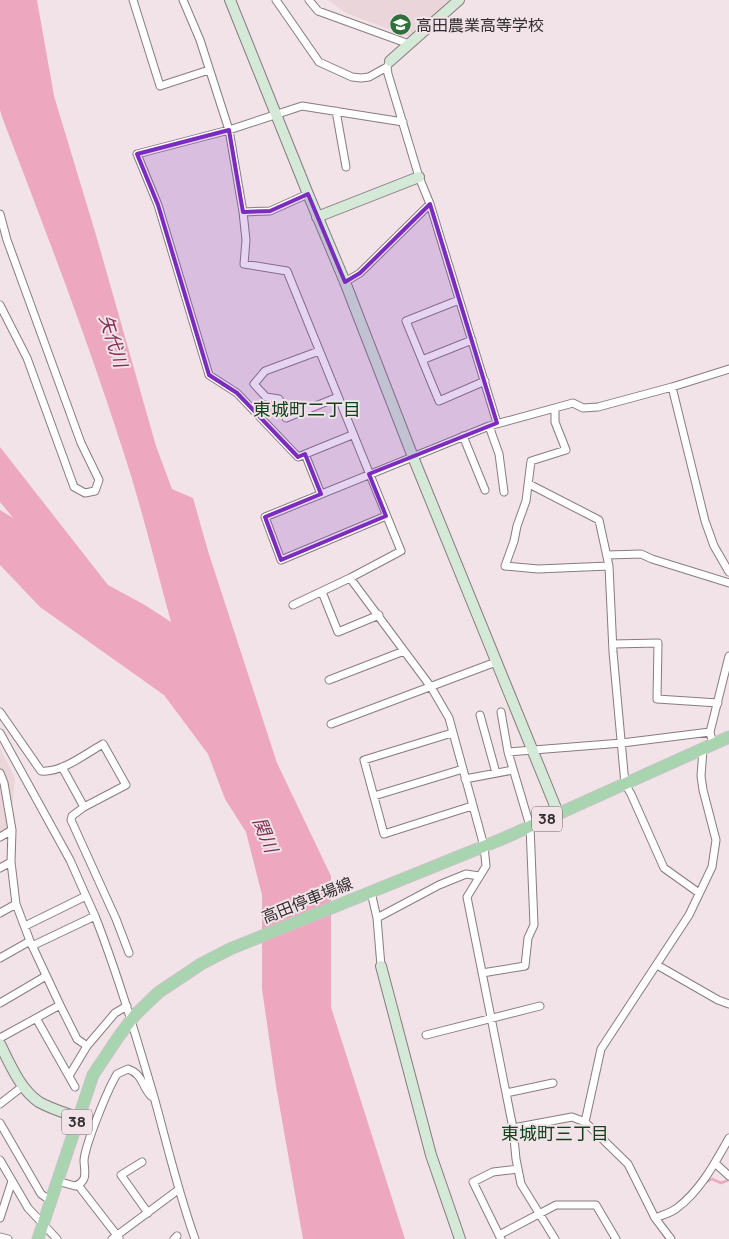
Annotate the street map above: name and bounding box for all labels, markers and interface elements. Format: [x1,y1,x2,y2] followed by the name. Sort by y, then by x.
[388,13,412,37] school or university icon: 高田農業高等学校
[416,14,544,36] place label: 高田農業高等学校
[95,311,134,372] water label: 矢代川
[253,397,361,421] district label: 東城町二丁目
[532,806,562,832] road number: 38
[248,813,285,858] water label: 関川
[258,872,356,928] street label: 高田停車場線
[62,1110,92,1134] road number: 38
[501,1121,609,1145] district label: 東城町三丁目

